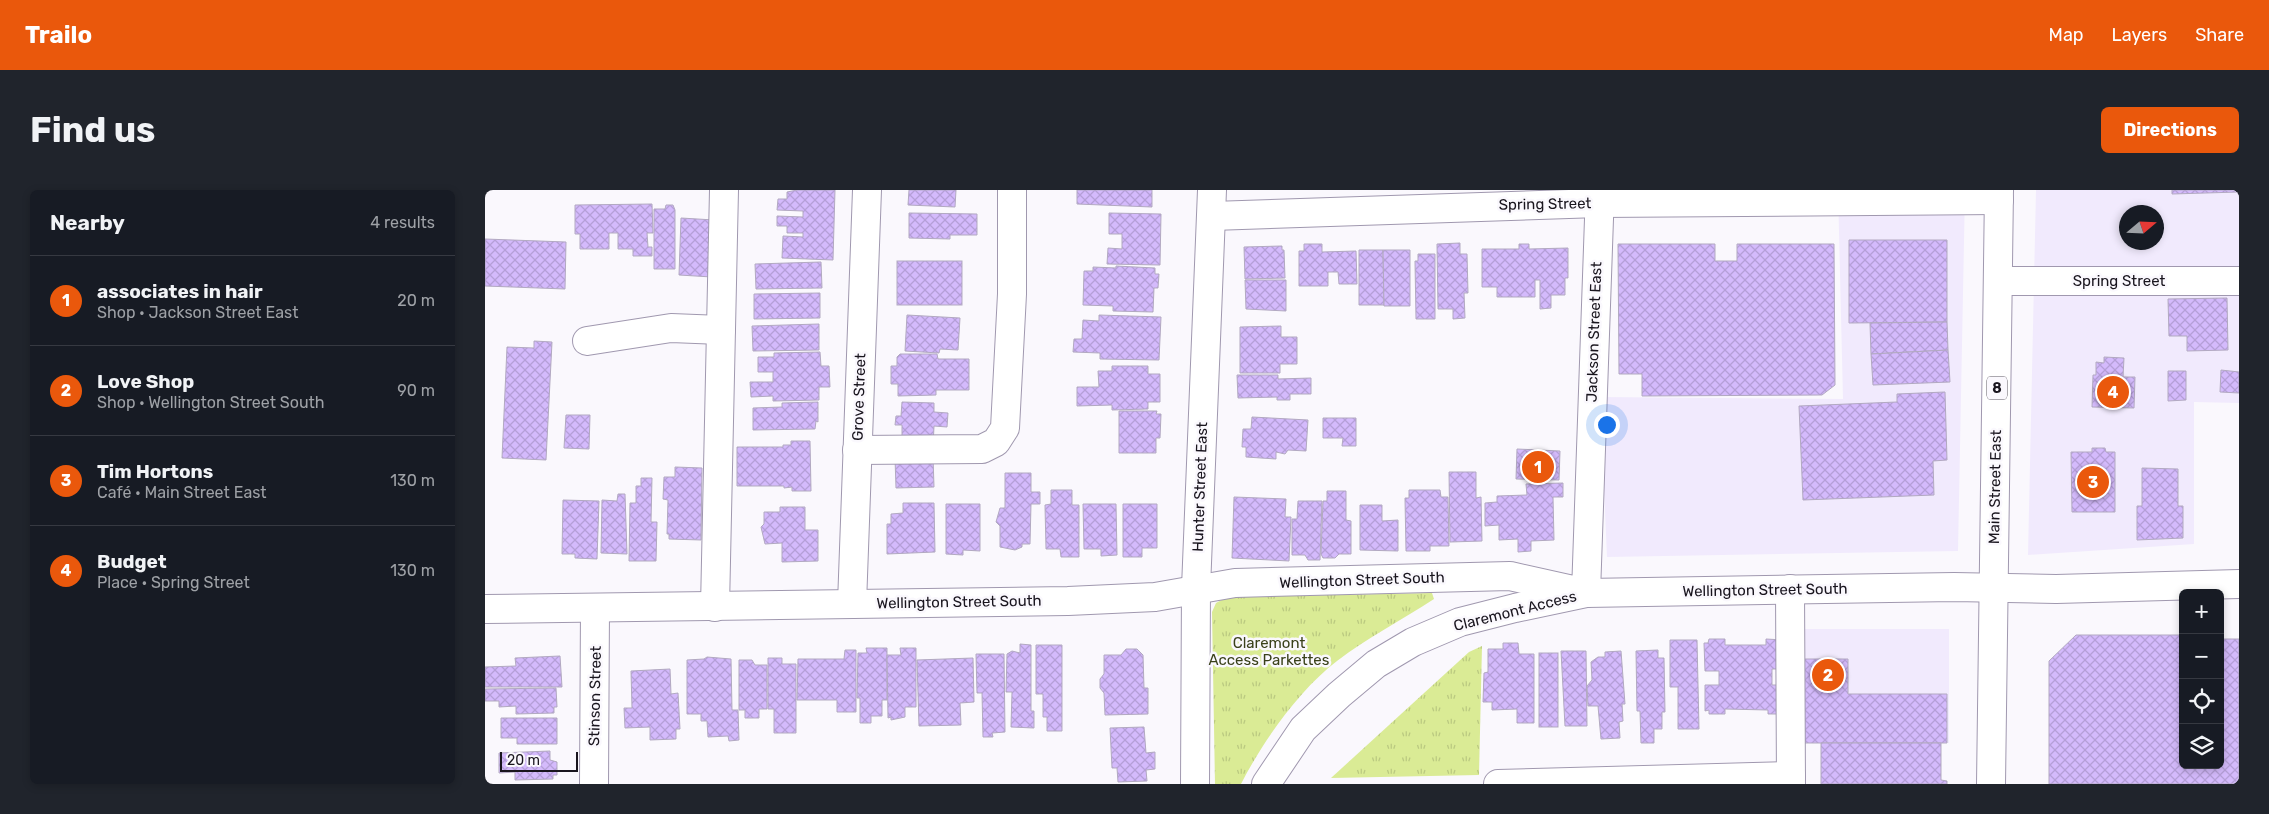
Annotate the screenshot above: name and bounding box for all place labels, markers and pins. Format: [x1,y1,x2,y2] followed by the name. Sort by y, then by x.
[2097,373,2129,411] pin: 4
[1522,448,1554,486] pin: 1
[2077,463,2109,501] pin: 3
[1812,656,1844,694] pin: 2

